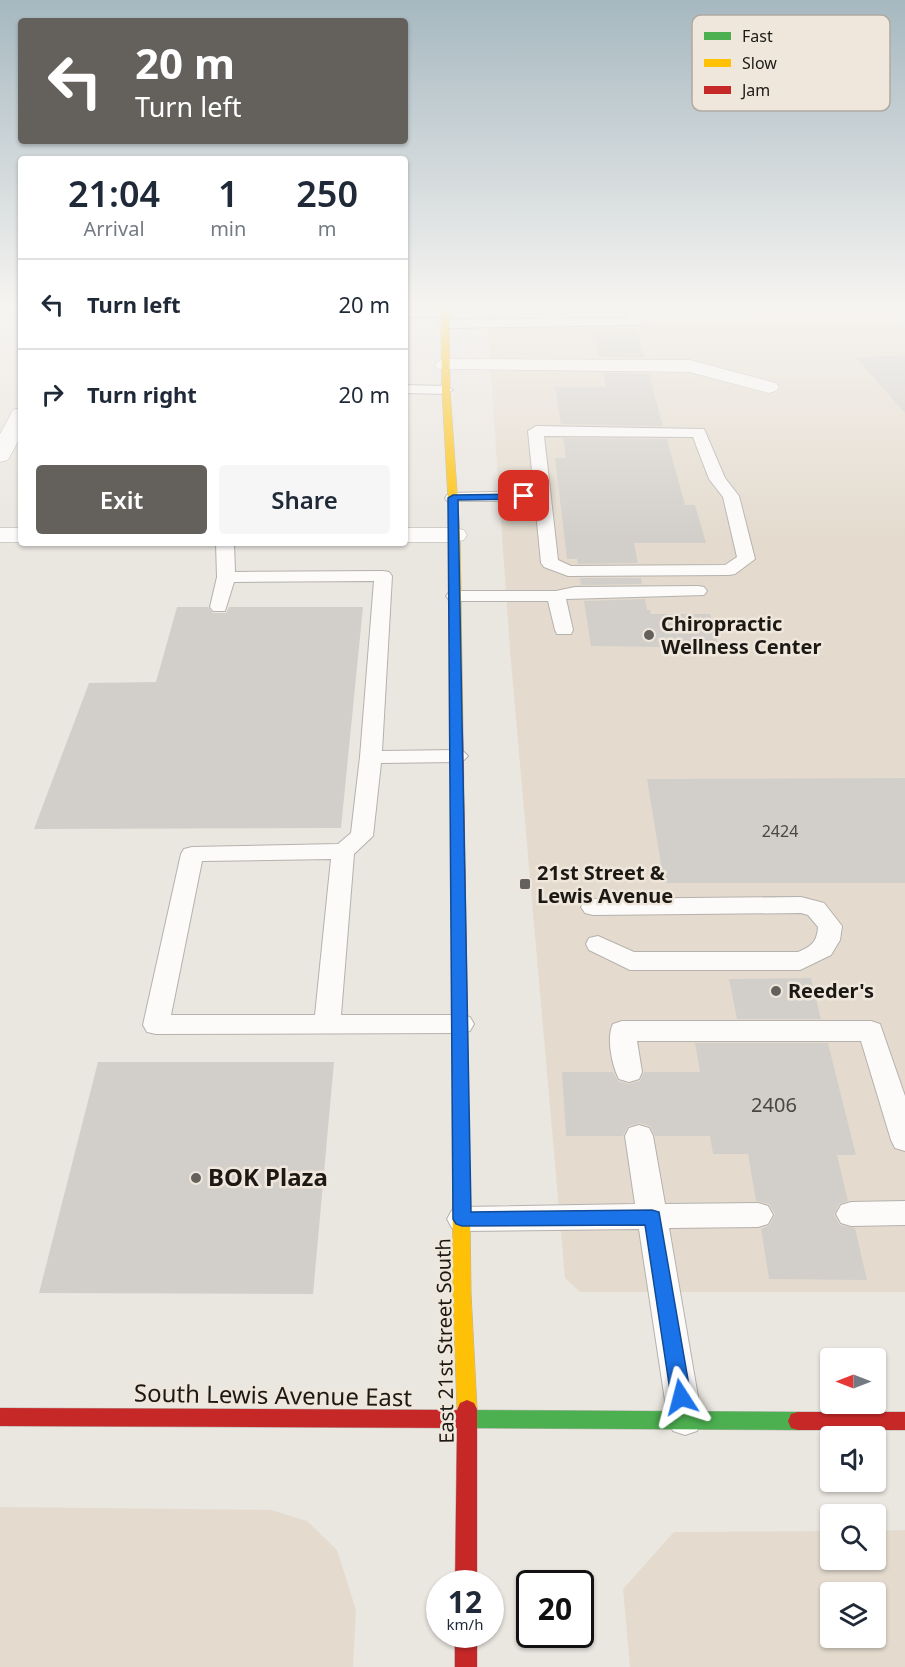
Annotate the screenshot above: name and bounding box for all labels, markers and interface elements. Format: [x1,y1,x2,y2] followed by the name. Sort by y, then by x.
[692,15,890,111] legend
[742,25,773,47] text: Fast
[135,34,235,91] text: 20 m
[36,42,114,120] icon: left
[742,52,777,74] text: Slow
[740,79,770,101] text: Jam
[135,88,241,125] text: Turn left
[68,169,160,218] text: 21:04
[218,169,239,218] text: 1
[296,169,358,218] text: 250
[84,215,145,242] text: Arrival
[210,215,246,242] text: min
[318,215,337,242] text: m
[36,288,69,321] icon: left
[87,289,181,319] text: Turn left
[339,289,390,319] text: 20 m
[36,378,69,411] icon: right
[87,379,197,409] text: Turn right
[339,379,390,409] text: 20 m
[36,465,207,534] button: Exit
[219,465,390,534] button: Share
[498,470,549,521] pin
[507,479,540,512] icon: arrive
[661,610,821,660] place label: Chiropractic Wellness Center
[642,628,656,642] marker: Chiropractic Wellness Center
[762,820,798,842] house number: 2424
[537,859,673,909] place label: 21st Street & Lewis Avenue
[518,877,532,891] marker: 21st Street & Lewis Avenue
[788,977,874,1004] place label: Reeder's
[769,984,783,998] marker: Reeder's
[751,1091,797,1118] house number: 2406
[208,1160,328,1193] place label: BOK Plaza
[189,1171,203,1185] marker: BOK Plaza
[429,1238,460,1444] street label: East 21st Street South
[820,1348,886,1414] north arrow
[820,1348,886,1648] map controls
[649,1365,713,1429] position arrow
[134,1376,413,1413] street label: South Lewis Avenue East
[820,1426,886,1492] button: sound
[820,1504,886,1570] button: search
[516,1570,594,1648] speed limit sign: 20
[448,1581,482,1622] text: 12
[820,1582,886,1648] button: layers
[447,1614,483,1634] text: km/h

